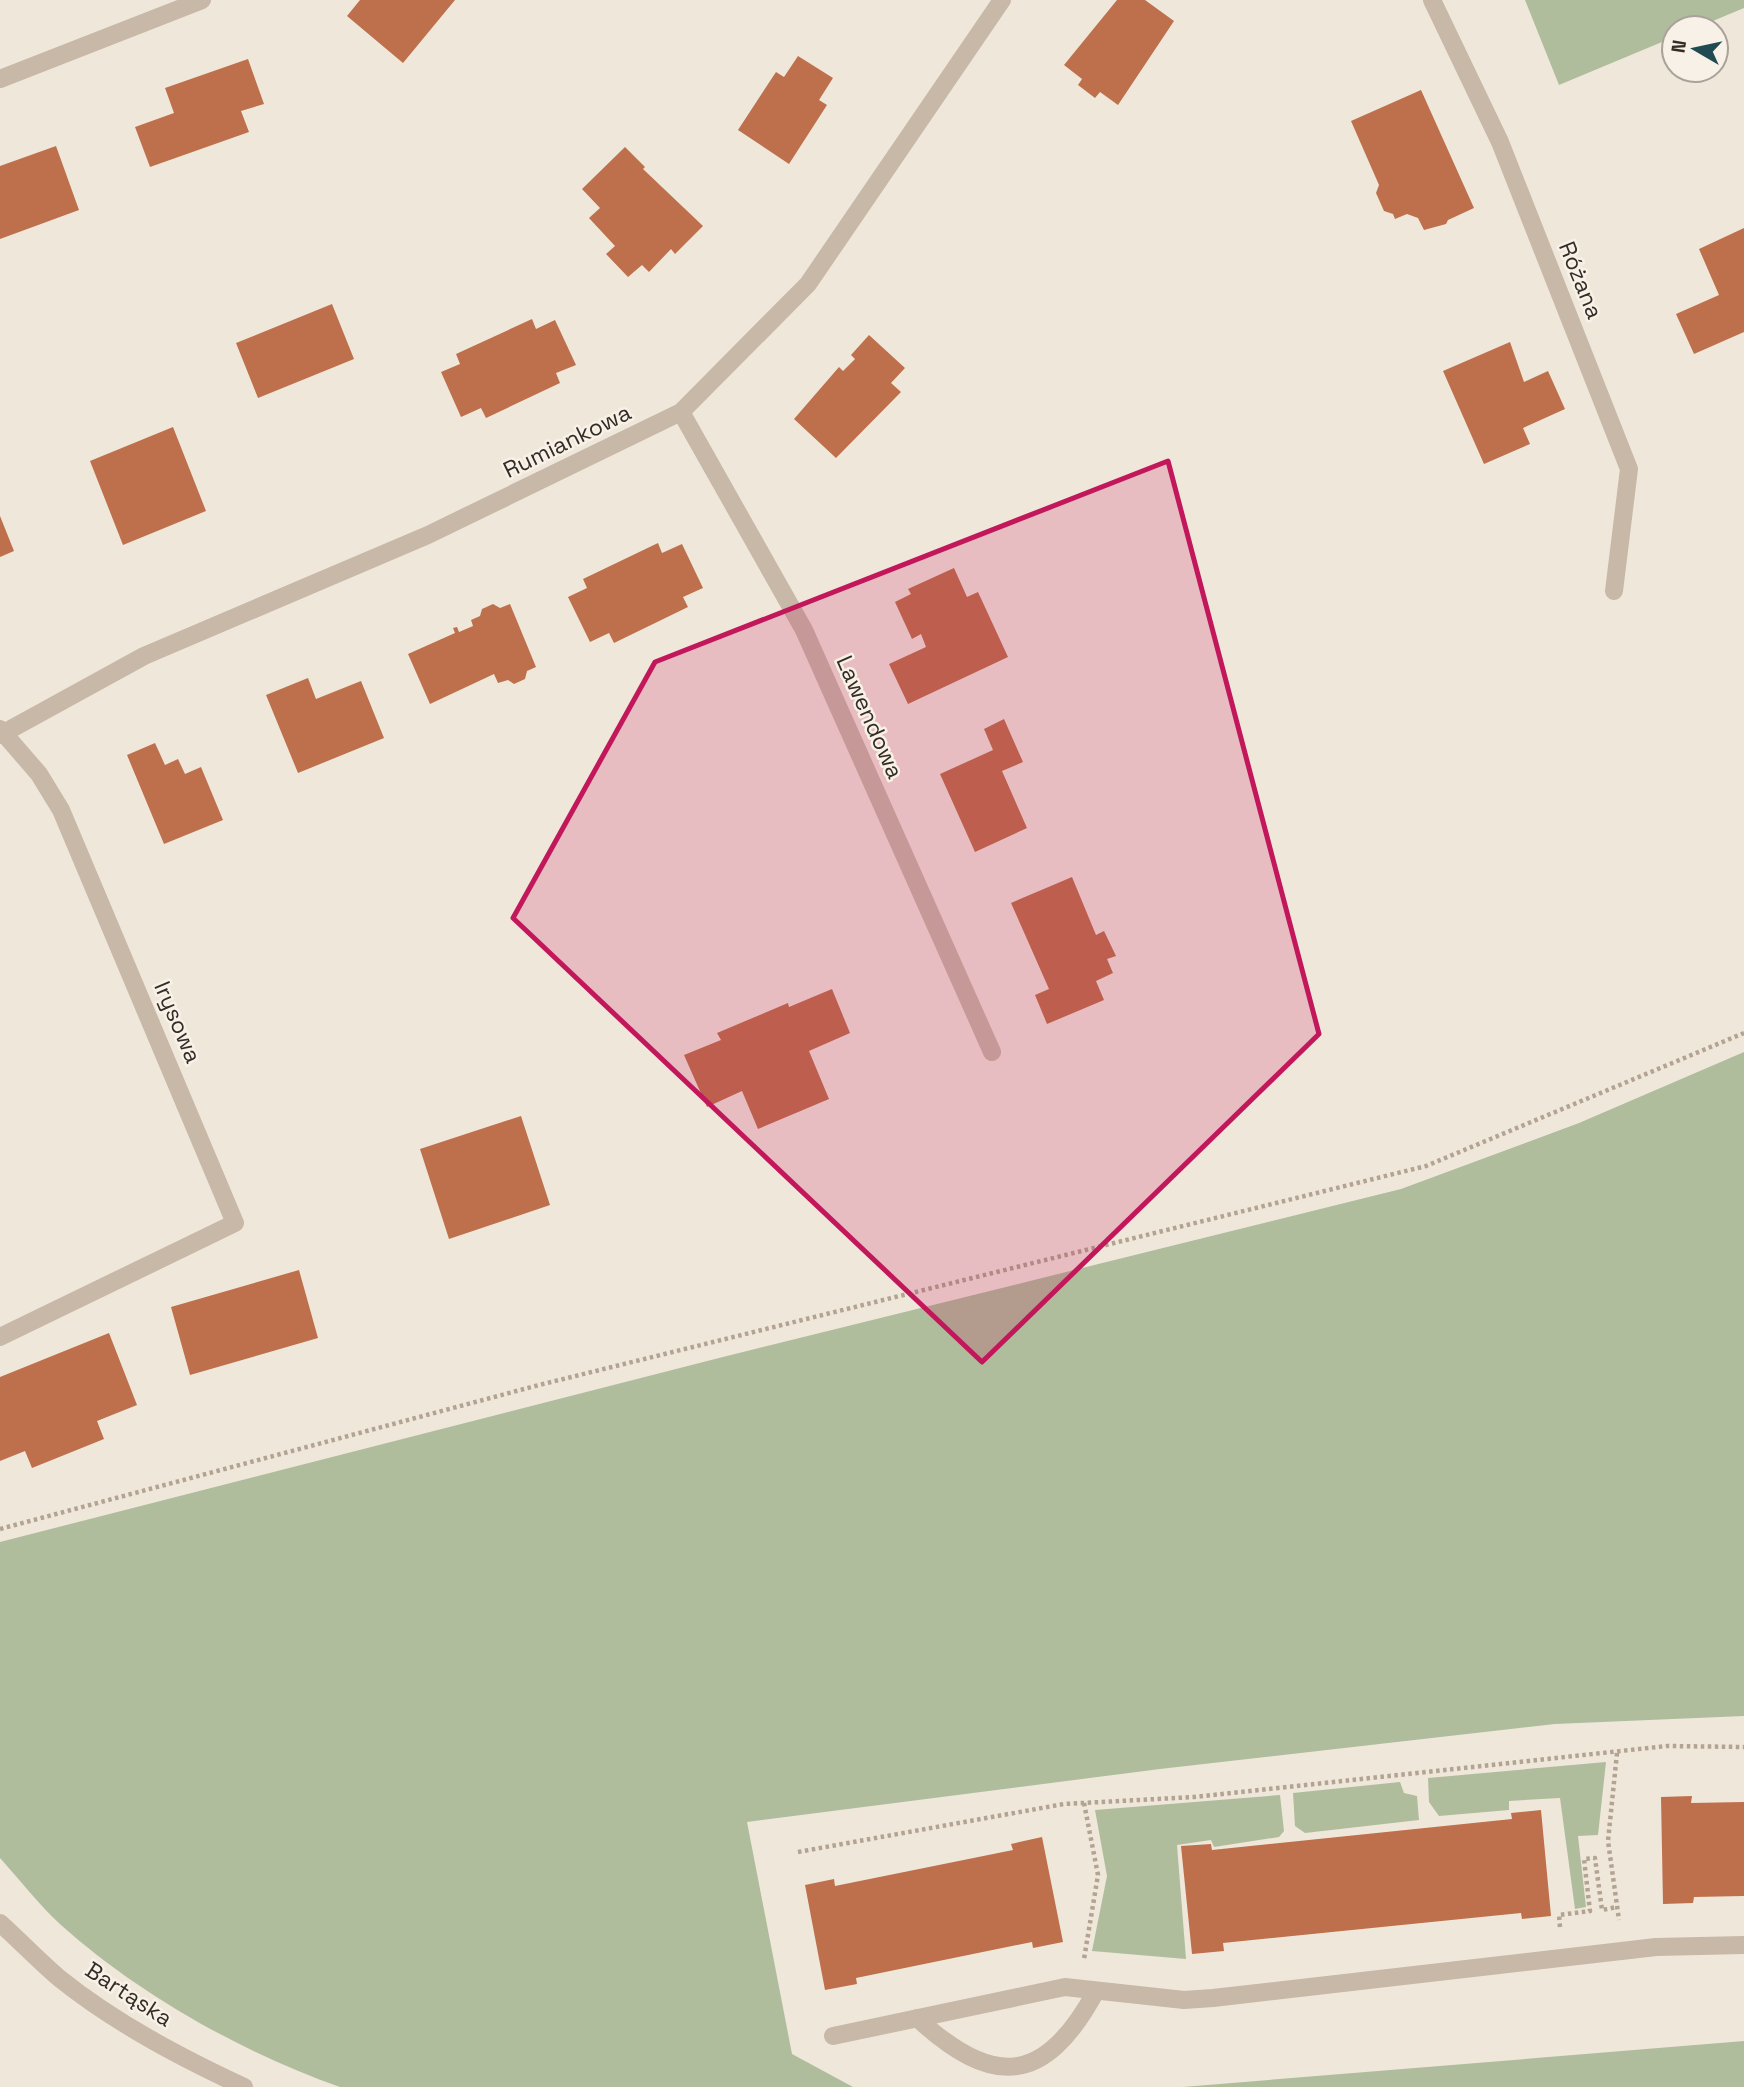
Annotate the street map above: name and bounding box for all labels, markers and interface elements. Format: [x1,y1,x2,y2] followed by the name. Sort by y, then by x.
[1660,14,1730,84] north arrow
[1665,38,1692,55] text: N
[1552,237,1610,323] street label: Różana
[498,397,636,485] street label: Rumiankowa
[830,651,910,783] street label: Lawendowa
[147,977,209,1067] street label: Irysowa
[80,1955,178,2033] street label: Bartąska

